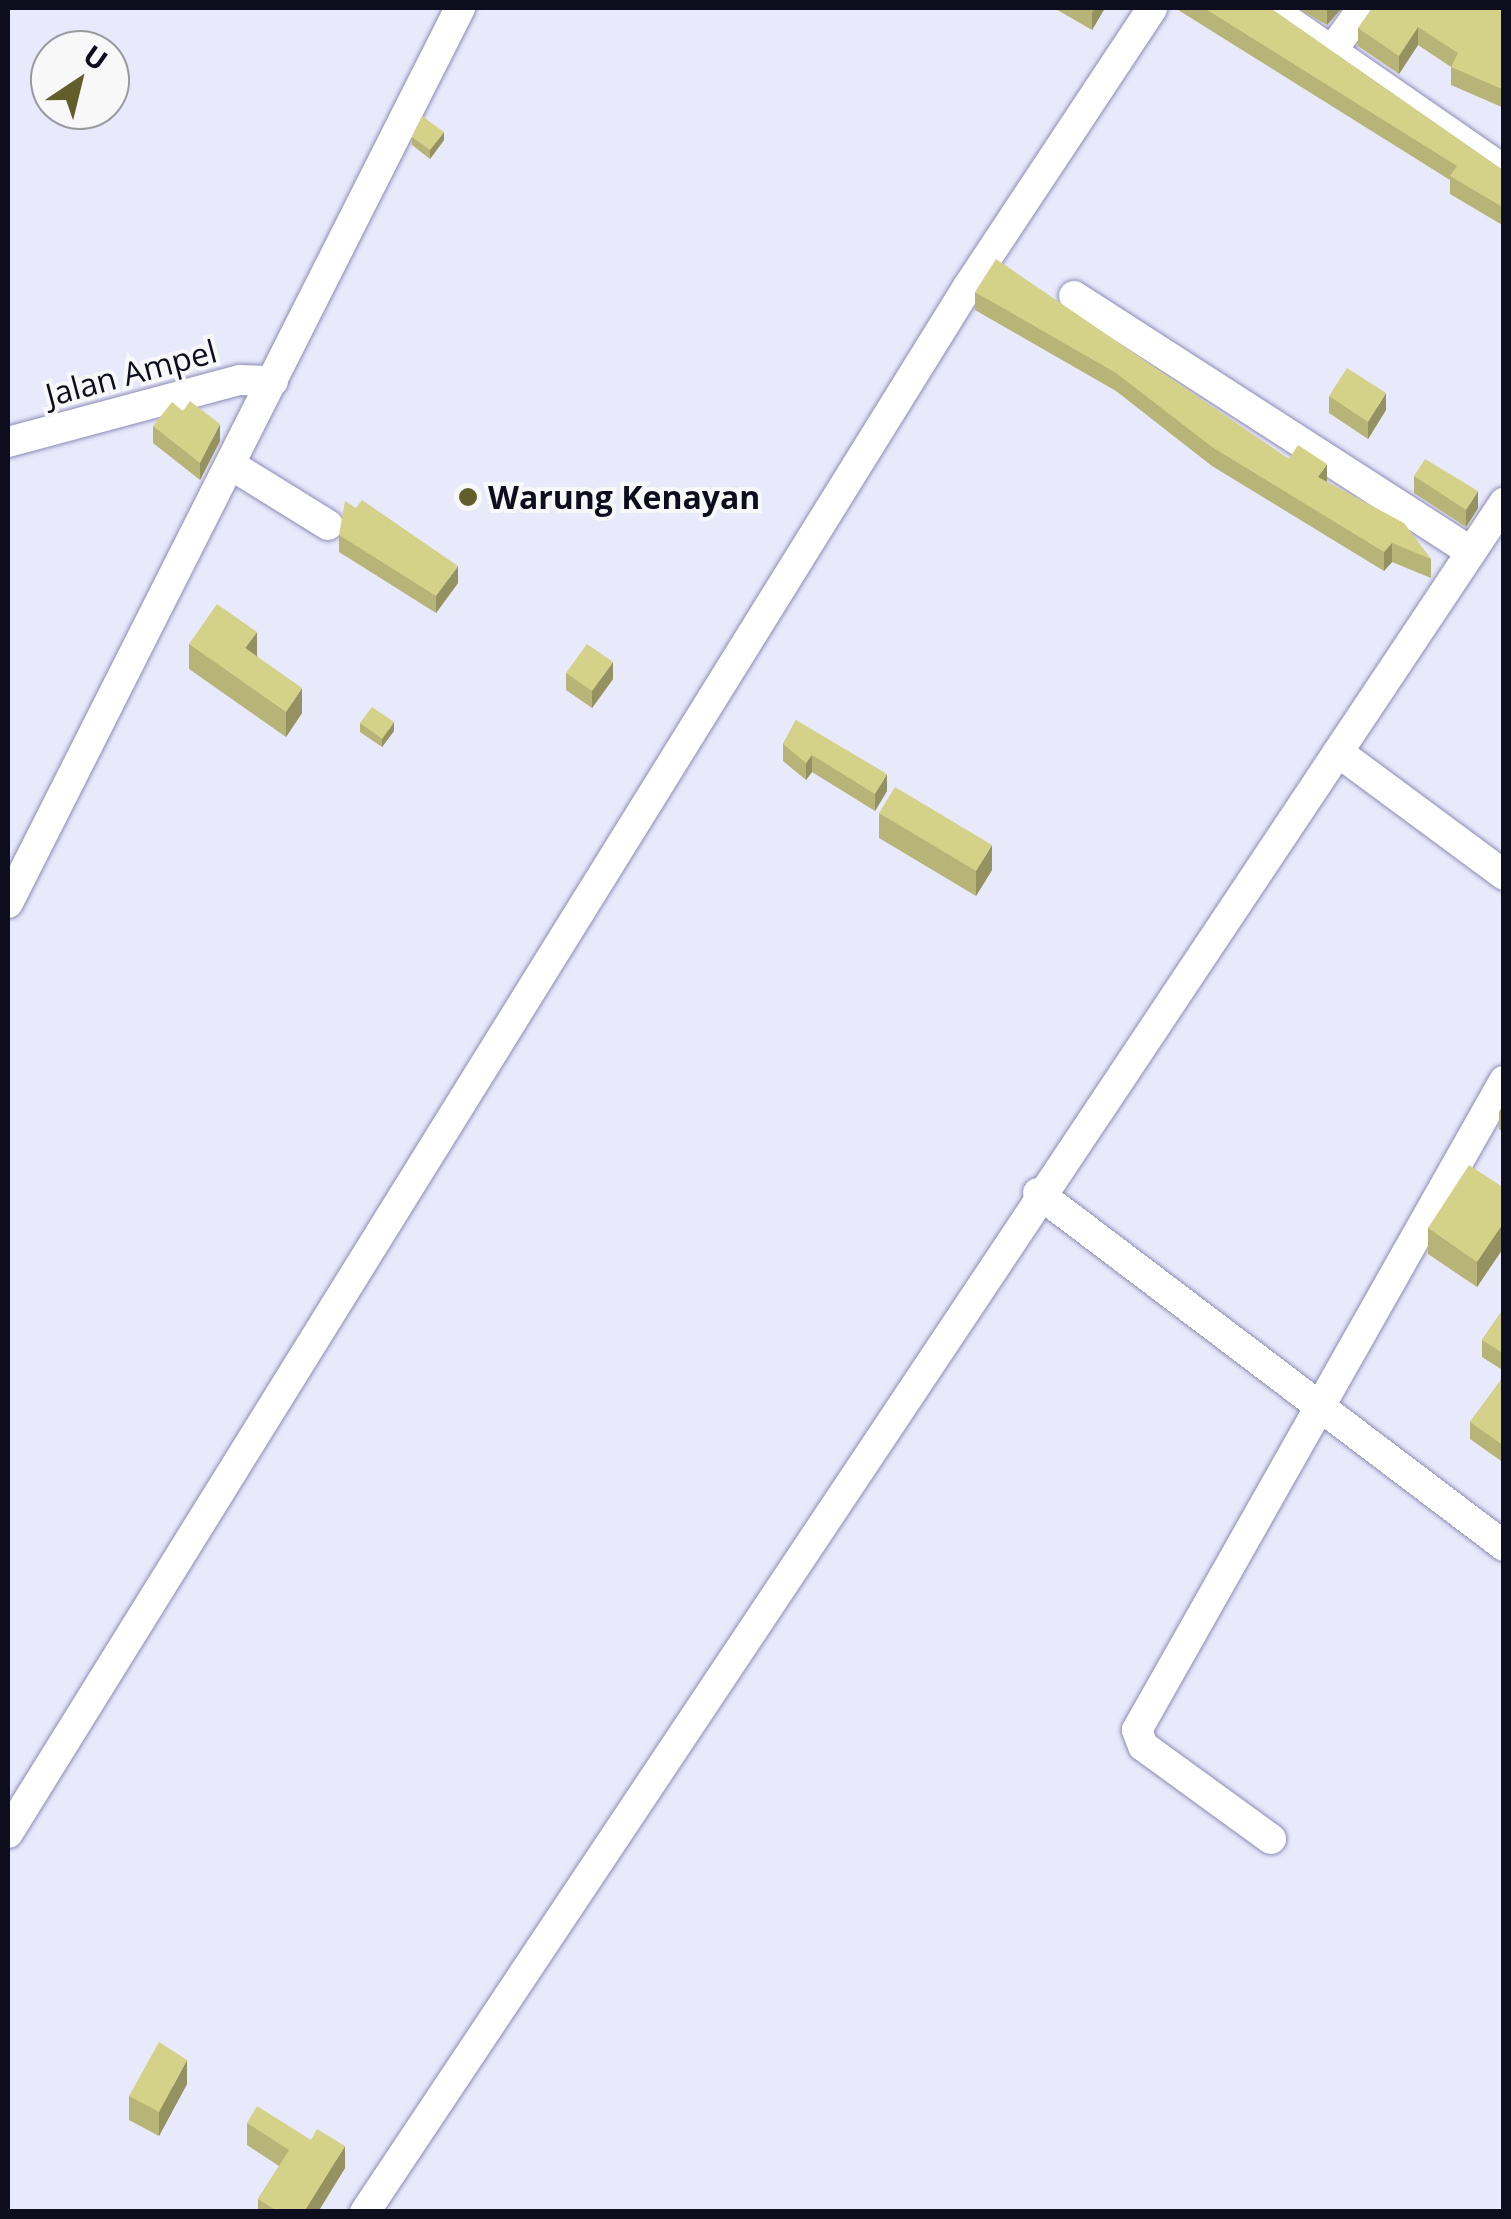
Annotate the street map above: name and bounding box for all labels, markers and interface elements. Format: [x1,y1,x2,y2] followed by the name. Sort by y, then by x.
[30,30,130,130] north arrow
[76,35,116,79] text: U
[41,332,221,414] street label: Jalan Ampel
[488,478,760,516] place label: Warung Kenayan
[457,486,479,508] marker: Warung Kenayan

